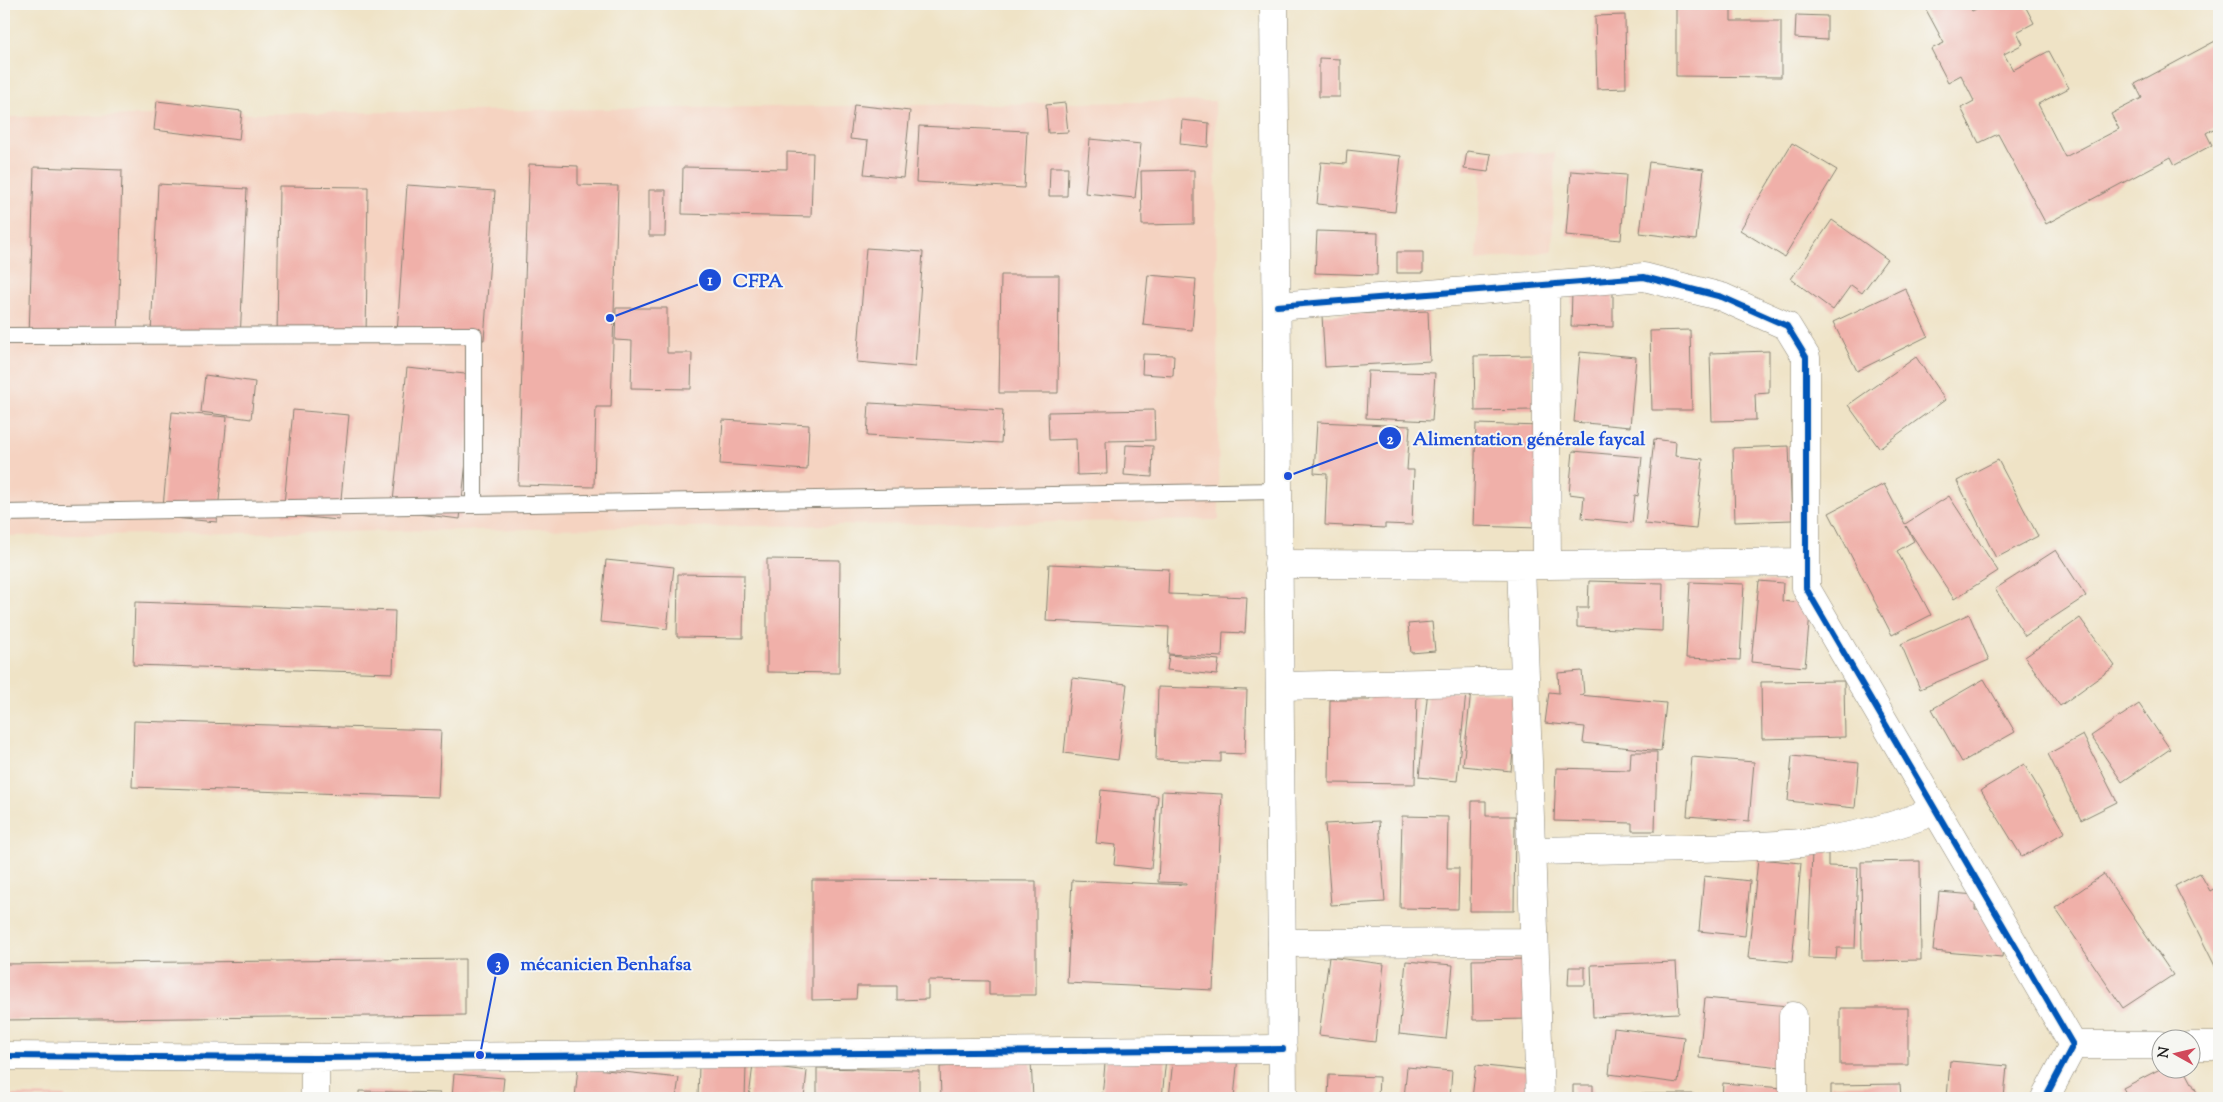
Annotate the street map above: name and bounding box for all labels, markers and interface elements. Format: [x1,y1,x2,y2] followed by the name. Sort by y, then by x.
[698,263,793,297] callout: CFPA
[733,269,784,296] text: CFPA
[707,271,713,292] text: 1
[1377,421,1655,455] callout: Alimentation générale faycal
[1413,427,1646,454] text: Alimentation générale faycal
[1386,430,1394,451] text: 2
[485,947,701,981] callout: mécanicien Benhafsa
[520,952,692,979] text: mécanicien Benhafsa
[495,955,501,976] text: 3
[2150,1030,2200,1080] north arrow
[2154,1046,2176,1059] text: N

